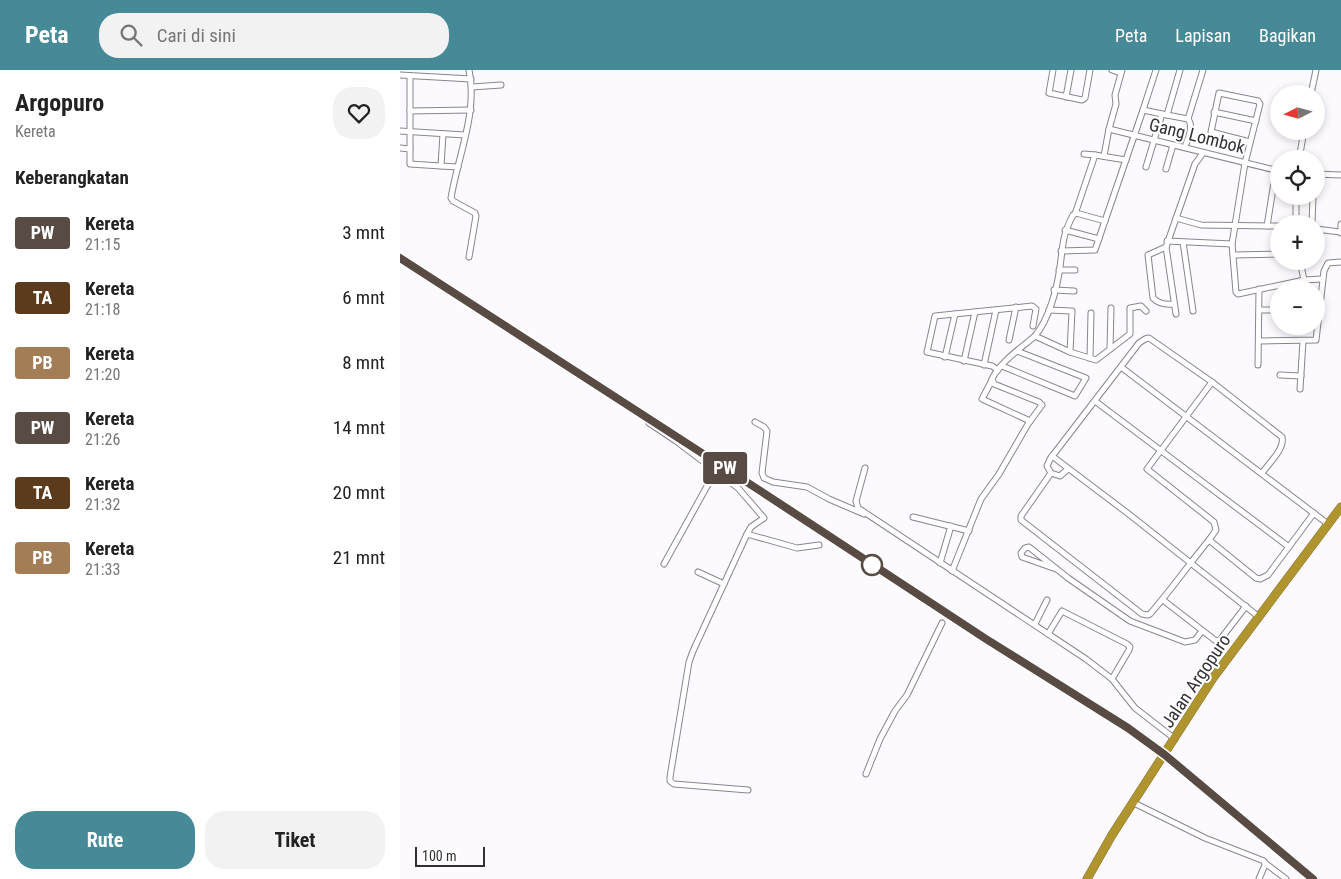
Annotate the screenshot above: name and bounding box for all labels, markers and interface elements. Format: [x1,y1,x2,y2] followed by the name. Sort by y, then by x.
[99,13,449,58] search box
[25,21,69,49] text: Peta
[117,21,145,49] icon: search
[157,24,236,47] text: Cari di sini
[1115,25,1147,46] text: Peta
[1175,25,1231,46] text: Lapisan
[1259,25,1316,46] text: Bagikan
[1270,85,1325,140] north arrow
[1270,85,1325,335] map controls
[333,87,385,139] button: heart
[15,89,104,117] text: Argopuro
[1147,113,1247,158] street label: Gang Lombok
[15,122,56,141] text: Kereta
[1270,150,1325,205] button: locate
[15,166,129,189] text: Keberangkatan
[85,212,134,235] text: Kereta
[1270,215,1325,270] button: +
[342,221,385,244] text: 3 mnt
[31,222,54,243] text: PW
[85,235,120,254] text: 21:15
[85,277,134,300] text: Kereta
[1270,280,1325,335] button: −
[342,286,385,309] text: 6 mnt
[33,287,52,308] text: TA
[85,300,120,319] text: 21:18
[85,342,134,365] text: Kereta
[342,351,385,374] text: 8 mnt
[32,352,53,373] text: PB
[85,365,120,384] text: 21:20
[85,407,134,430] text: Kereta
[333,416,385,439] text: 14 mnt
[31,417,54,438] text: PW
[85,430,120,449] text: 21:26
[702,452,748,484] line badge: PW
[713,457,737,478] text: PW
[85,472,134,495] text: Kereta
[333,481,385,504] text: 20 mnt
[33,482,52,503] text: TA
[85,495,120,514] text: 21:32
[85,537,134,560] text: Kereta
[333,546,385,569] text: 21 mnt
[32,547,53,568] text: PB
[861,554,883,576] unlabelled marker
[85,560,120,579] text: 21:33
[1157,630,1235,732] street label: Jalan Argopuro
[15,811,195,869] button: Rute
[205,811,385,869] button: Tiket
[415,844,485,867] scale bar
[422,848,457,864] text: 100 m

